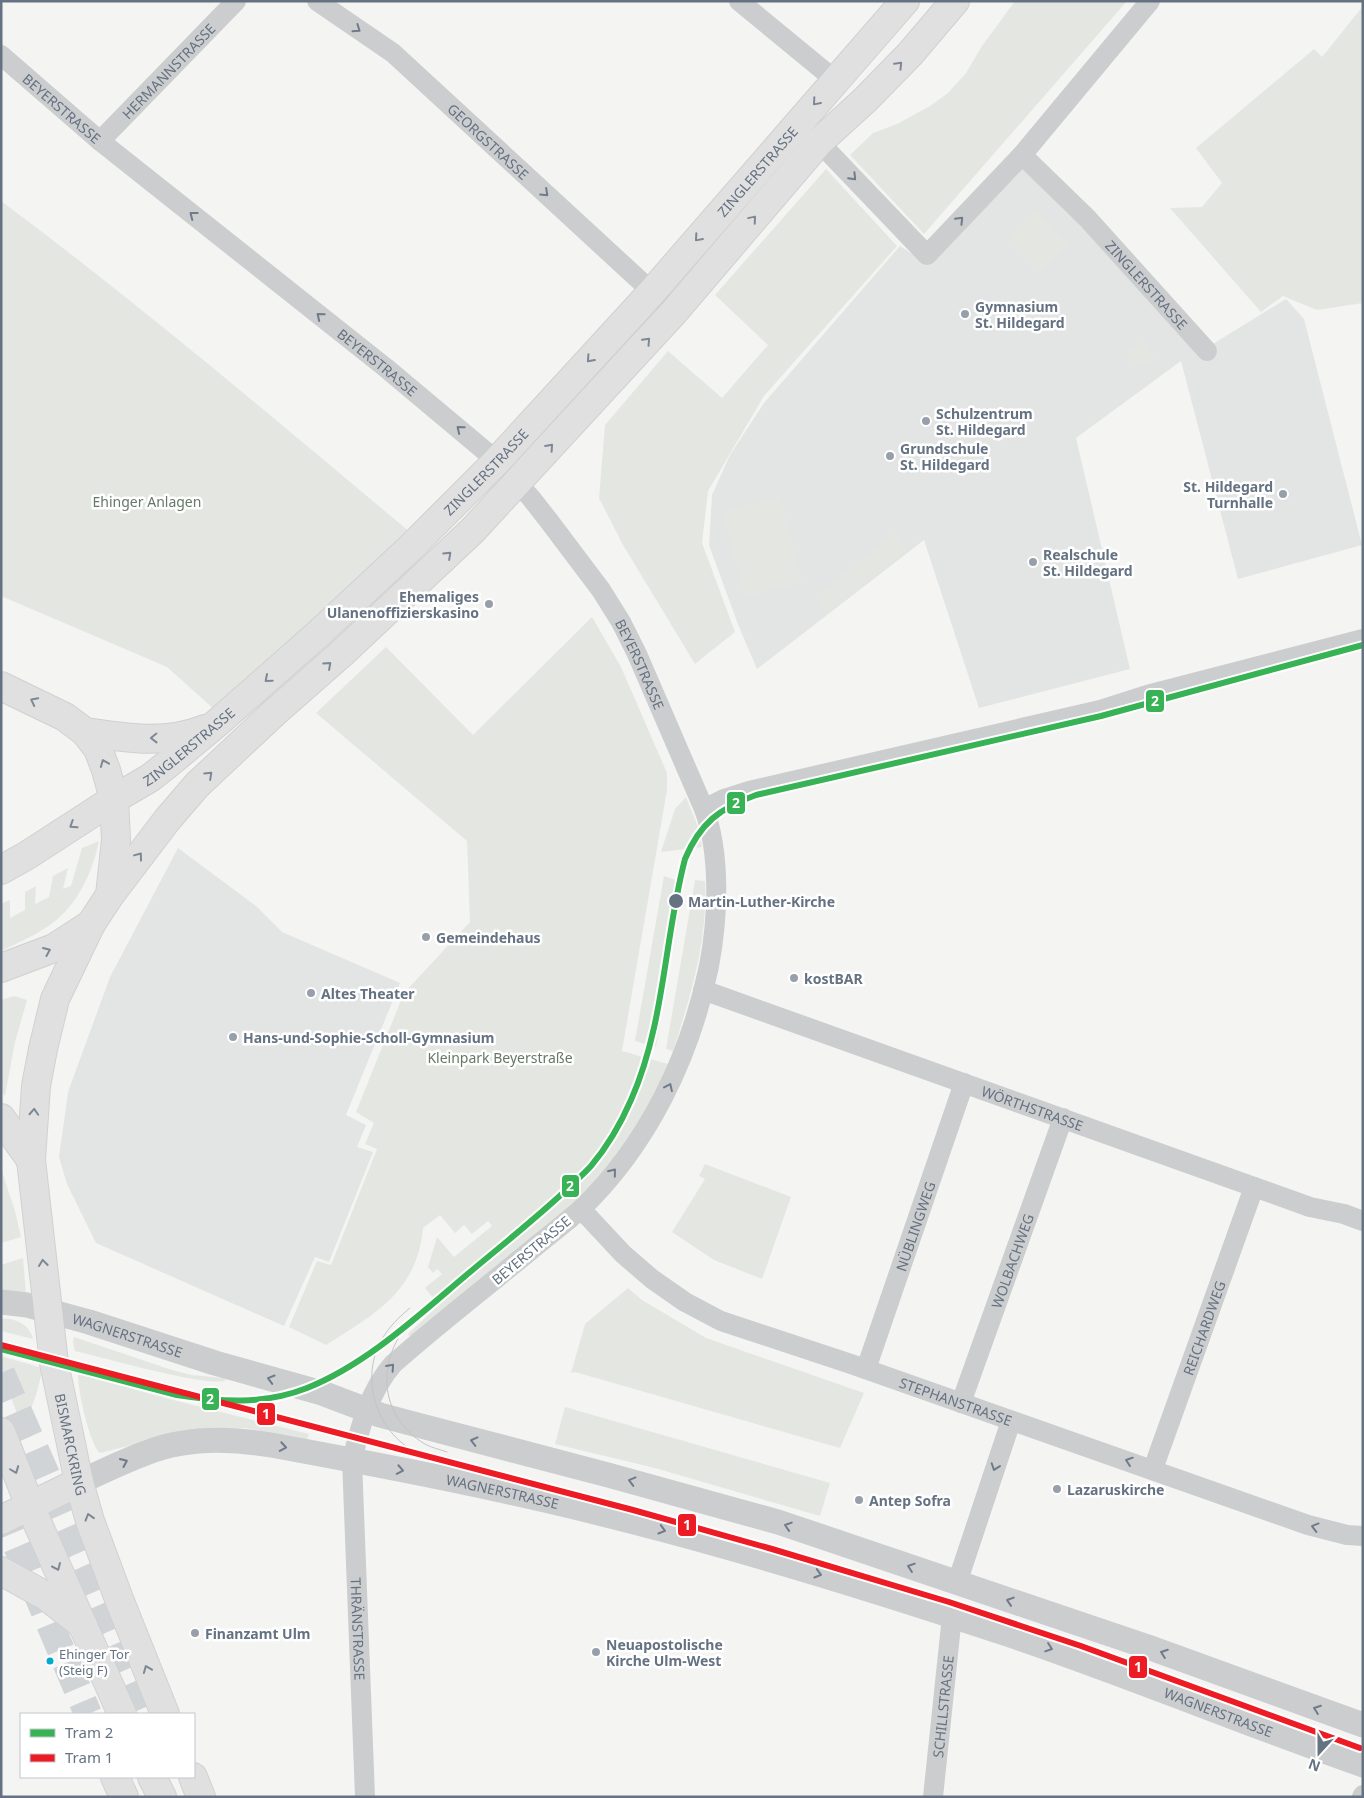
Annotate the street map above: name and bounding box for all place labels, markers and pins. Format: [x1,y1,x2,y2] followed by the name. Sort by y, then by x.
[975,297,1065,332] place label: Gymnasium St. Hildegard
[959,308,971,320] marker: Gymnasium St. Hildegard
[936,404,1033,439] place label: Schulzentrum St. Hildegard
[920,415,932,427] marker: Schulzentrum St. Hildegard
[900,439,990,474] place label: Grundschule St. Hildegard
[884,450,896,462] marker: Grundschule St. Hildegard
[1183,477,1273,512] place label: St. Hildegard Turnhalle
[1277,488,1289,500] marker: St. Hildegard Turnhalle
[1043,545,1133,580] place label: Realschule St. Hildegard
[1027,556,1039,568] marker: Realschule St. Hildegard
[327,587,479,622] place label: Ehemaliges Ulanenoffizierskasino
[483,598,495,610] marker: Ehemaliges Ulanenoffizierskasino
[667,892,685,910] marker: Martin-Luther-Kirche
[688,892,835,911] place label: Martin-Luther-Kirche
[436,928,541,947] place label: Gemeindehaus
[420,931,432,943] marker: Gemeindehaus
[804,969,864,988] place label: kostBAR
[788,972,800,984] marker: kostBAR
[321,984,415,1003] place label: Altes Theater
[305,987,317,999] marker: Altes Theater
[243,1028,495,1047] place label: Hans-und-Sophie-Scholl-Gymnasium
[227,1031,239,1043] marker: Hans-und-Sophie-Scholl-Gymnasium
[1067,1480,1164,1499] place label: Lazaruskirche
[1051,1483,1063,1495] marker: Lazaruskirche
[869,1491,951,1510] place label: Antep Sofra
[853,1494,865,1506] marker: Antep Sofra
[205,1624,311,1643] place label: Finanzamt Ulm
[189,1627,201,1639] marker: Finanzamt Ulm
[606,1635,723,1670] place label: Neuapostolische Kirche Ulm-West
[59,1645,130,1679] place label: Ehinger Tor (Steig F)
[590,1646,602,1658] marker: Neuapostolische Kirche Ulm-West
[45,1656,55,1666] marker: Ehinger Tor (Steig F)

